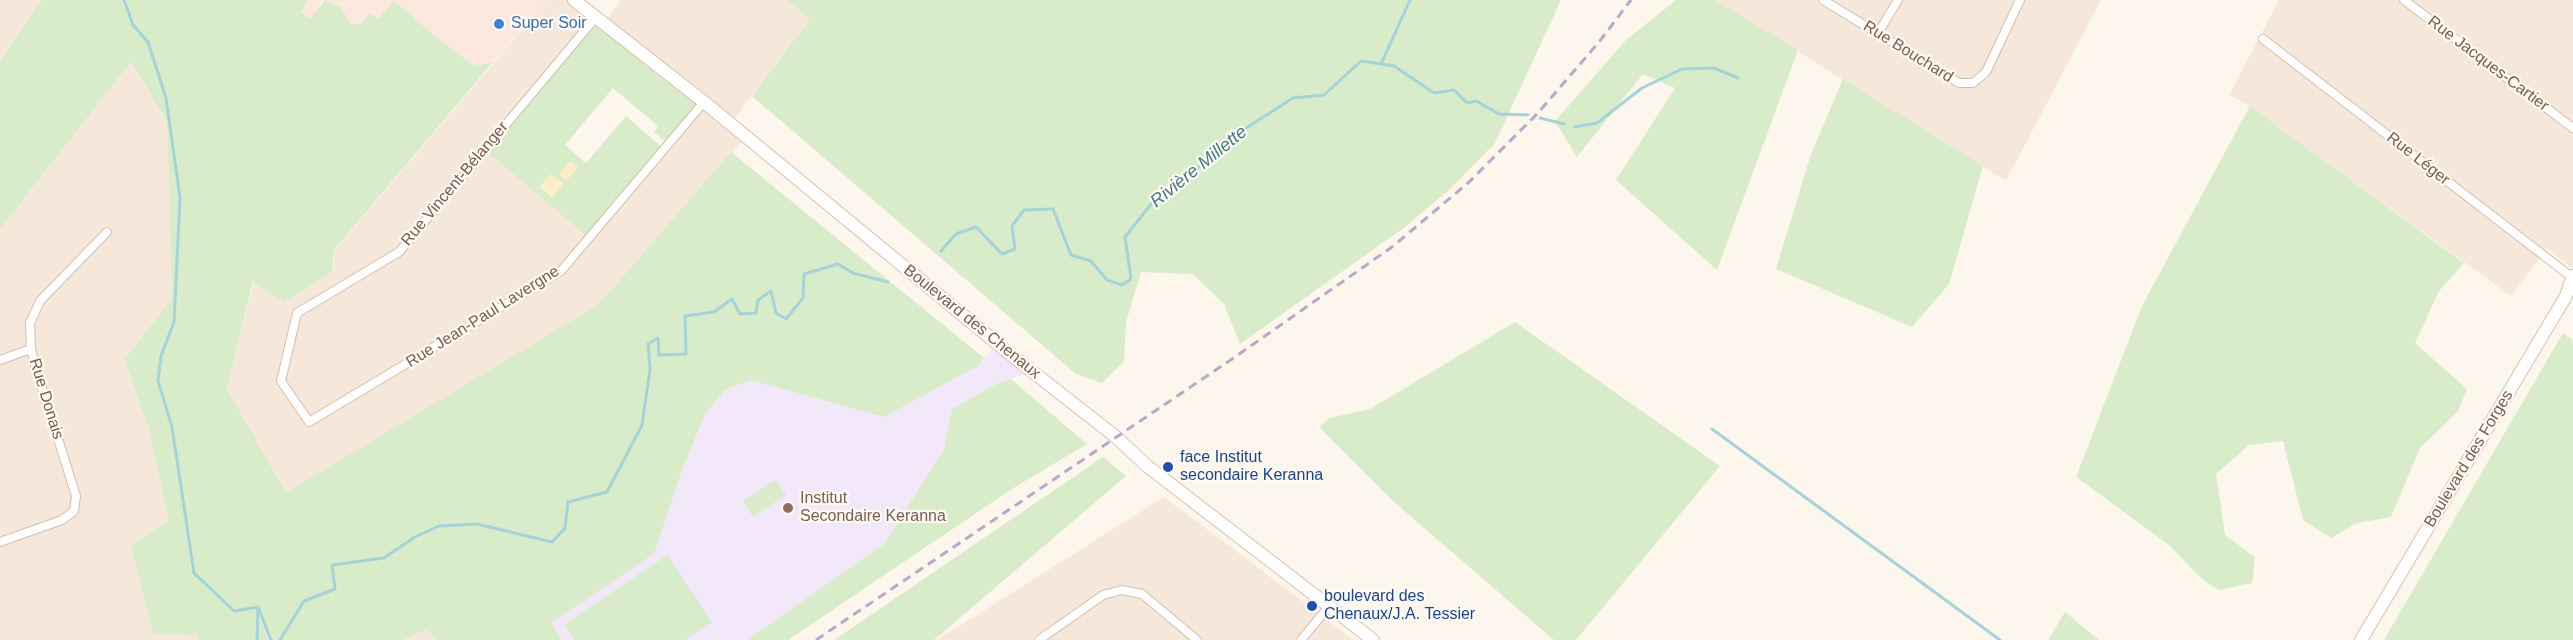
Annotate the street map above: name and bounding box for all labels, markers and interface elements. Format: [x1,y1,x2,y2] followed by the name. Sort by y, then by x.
[2424,12,2552,116] street label: Rue Jacques-Cartier
[511,14,587,34] place label: Super Soir
[492,17,506,31] marker: Super Soir
[1860,17,1956,87] street label: Rue Bouchard
[397,118,513,250] street label: Rue Vincent-Bélanger
[1146,121,1252,213] water label: Rivière Millette
[2383,128,2453,190] street label: Rue Léger
[900,261,1044,383] street label: Boulevard des Chenaux
[403,262,563,372] street label: Rue Jean-Paul Lavergne
[25,356,67,442] street label: Rue Donais
[2420,387,2518,531] street label: Boulevard des Forges
[1180,448,1323,486] place label: face Institut secondaire Keranna
[1161,460,1175,474] marker: face Institut secondaire Keranna
[800,489,946,527] place label: Institut Secondaire Keranna
[781,501,795,515] marker: Institut Secondaire Keranna
[1324,587,1475,625] place label: boulevard des Chenaux/J.A. Tessier
[1305,599,1319,613] marker: boulevard des Chenaux/J.A. Tessier

